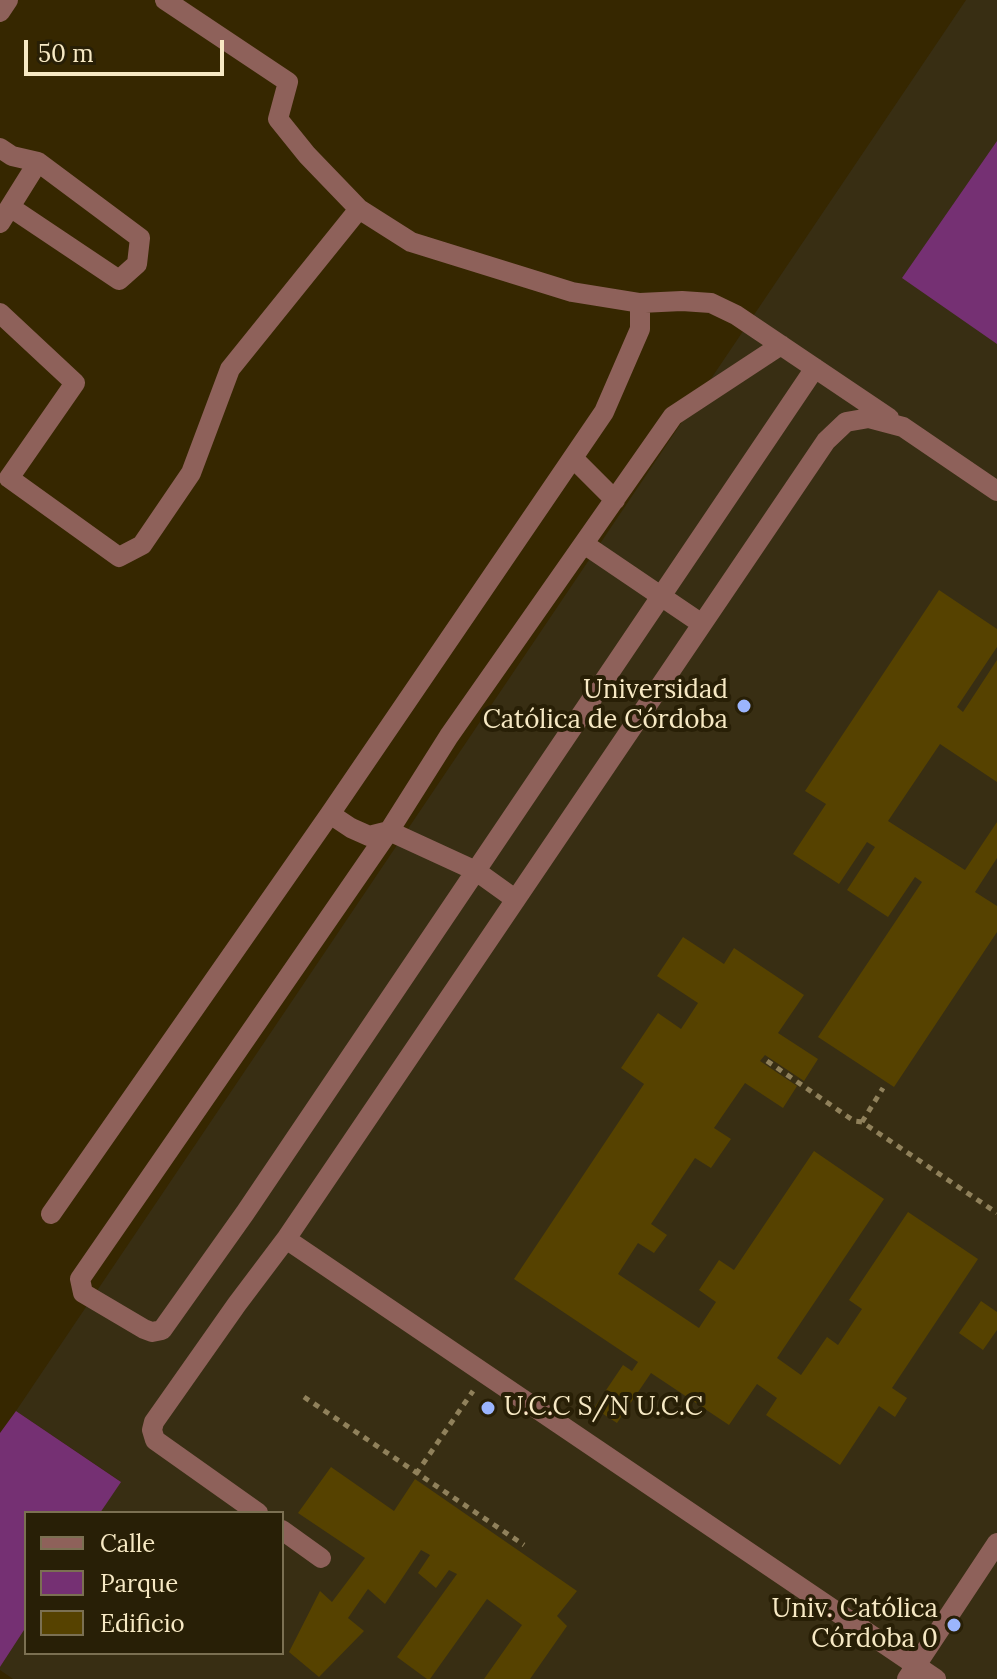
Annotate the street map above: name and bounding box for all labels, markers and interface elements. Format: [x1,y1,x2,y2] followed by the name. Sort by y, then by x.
[28,24,228,74] scale bar
[38,38,94,69] text: 50 m
[483,675,728,736] place label: Universidad Católica de Córdoba
[735,697,753,715] marker: Universidad Católica de Córdoba
[504,1392,703,1424] place label: U.C.C S/N U.C.C
[479,1399,497,1417] marker: U.C.C S/N U.C.C
[24,1511,284,1655] legend
[100,1528,155,1559] text: Calle
[100,1568,178,1599] text: Parque
[772,1594,938,1656] place label: Univ. Católica Córdoba 0
[100,1608,185,1639] text: Edificio
[945,1616,963,1634] marker: Univ. Católica Córdoba 0

